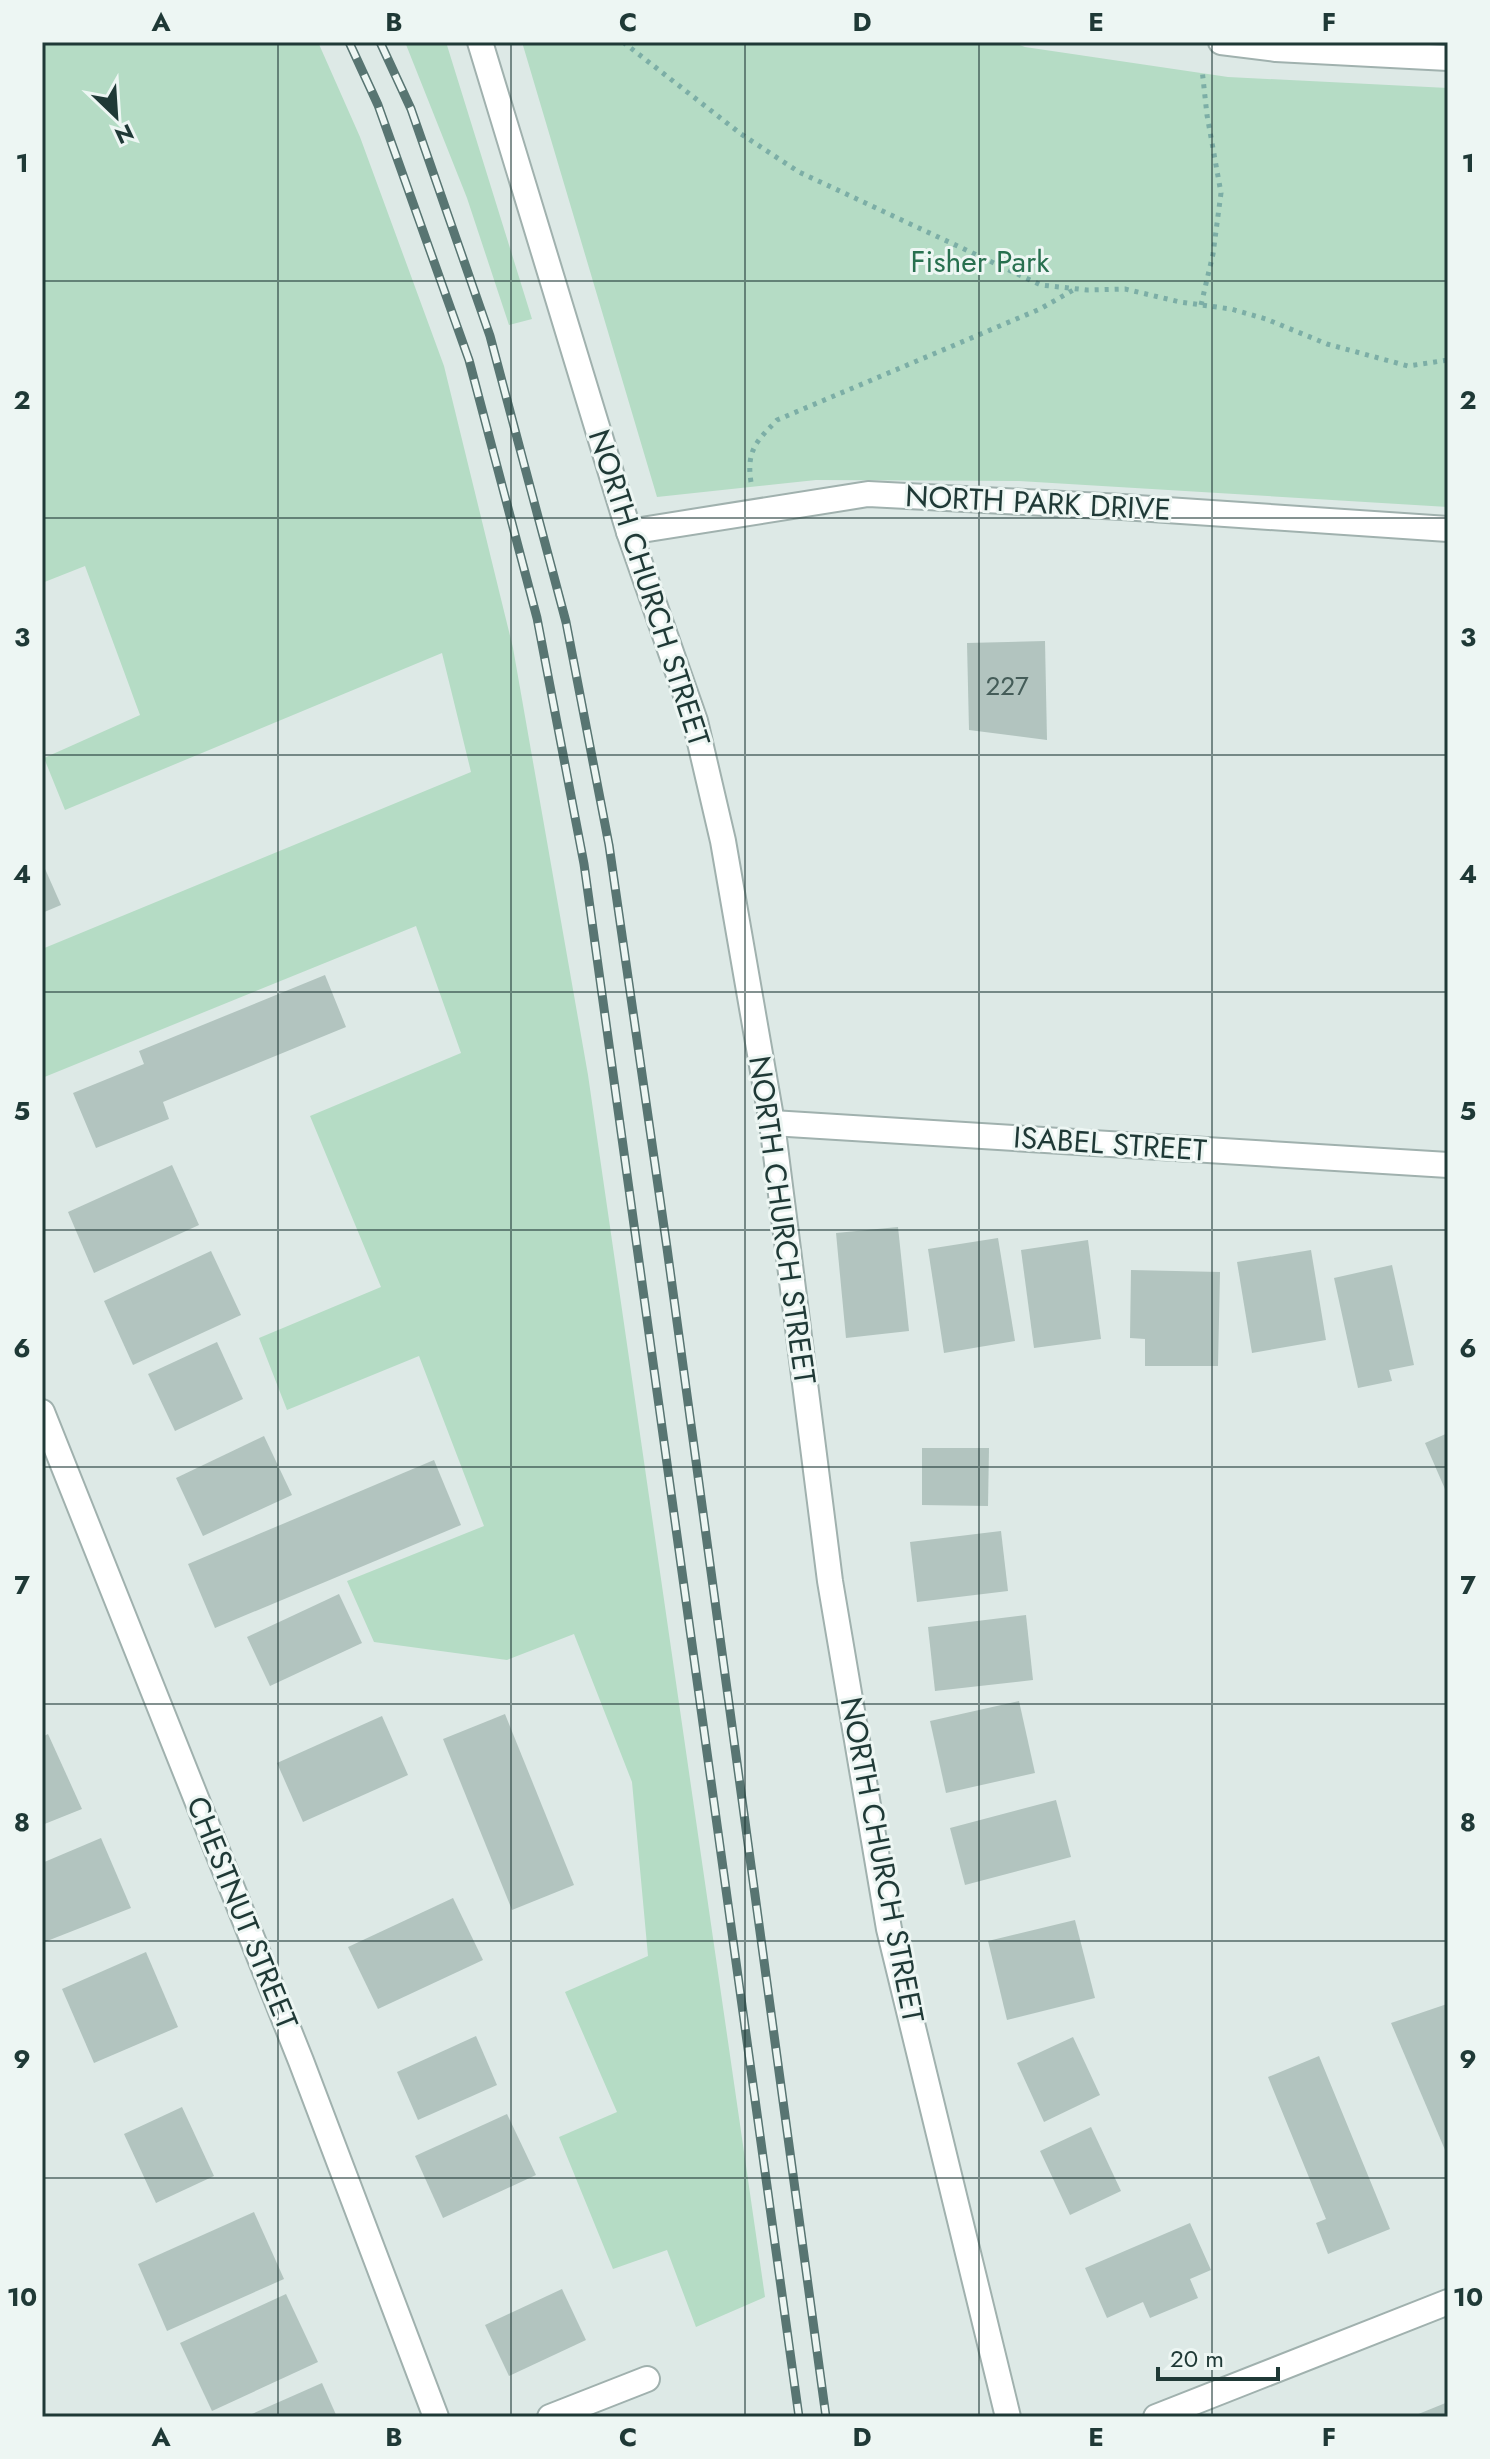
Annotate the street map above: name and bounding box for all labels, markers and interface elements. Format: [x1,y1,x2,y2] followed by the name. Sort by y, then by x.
[150,3,171,41] text: A
[385,3,403,41] text: B
[619,3,637,41] text: C
[852,3,872,41] text: D
[1088,3,1104,41] text: E
[1322,3,1336,41] text: F
[76,76,156,156] north arrow
[110,116,139,152] text: N
[15,144,29,182] text: 1
[1461,144,1475,182] text: 1
[911,240,1050,283] park label: Fisher Park
[13,381,31,419] text: 2
[1459,381,1477,419] text: 2
[578,424,721,752] street label: NORTH CHURCH STREET
[904,474,1172,531] street label: NORTH PARK DRIVE
[14,618,30,656] text: 3
[1460,618,1476,656] text: 3
[985,667,1029,705] house number: 227
[13,855,31,893] text: 4
[1459,855,1477,893] text: 4
[738,1053,827,1387] street label: NORTH CHURCH STREET
[14,1092,30,1130] text: 5
[1460,1092,1476,1130] text: 5
[1012,1115,1208,1172] street label: ISABEL STREET
[13,1329,31,1367] text: 6
[1459,1329,1477,1367] text: 6
[14,1566,30,1604] text: 7
[1460,1566,1476,1604] text: 7
[830,1693,935,2026] street label: NORTH CHURCH STREET
[176,1790,309,2036] street label: CHESTNUT STREET
[14,1803,30,1841] text: 8
[1460,1803,1476,1841] text: 8
[13,2040,31,2078] text: 9
[1459,2040,1477,2078] text: 9
[7,2278,37,2316] text: 10
[1453,2278,1483,2316] text: 10
[1158,2331,1278,2381] scale bar
[1170,2341,1224,2376] text: 20 m
[150,2418,171,2456] text: A
[385,2418,403,2456] text: B
[619,2418,637,2456] text: C
[852,2418,872,2456] text: D
[1088,2418,1104,2456] text: E
[1322,2418,1336,2456] text: F

